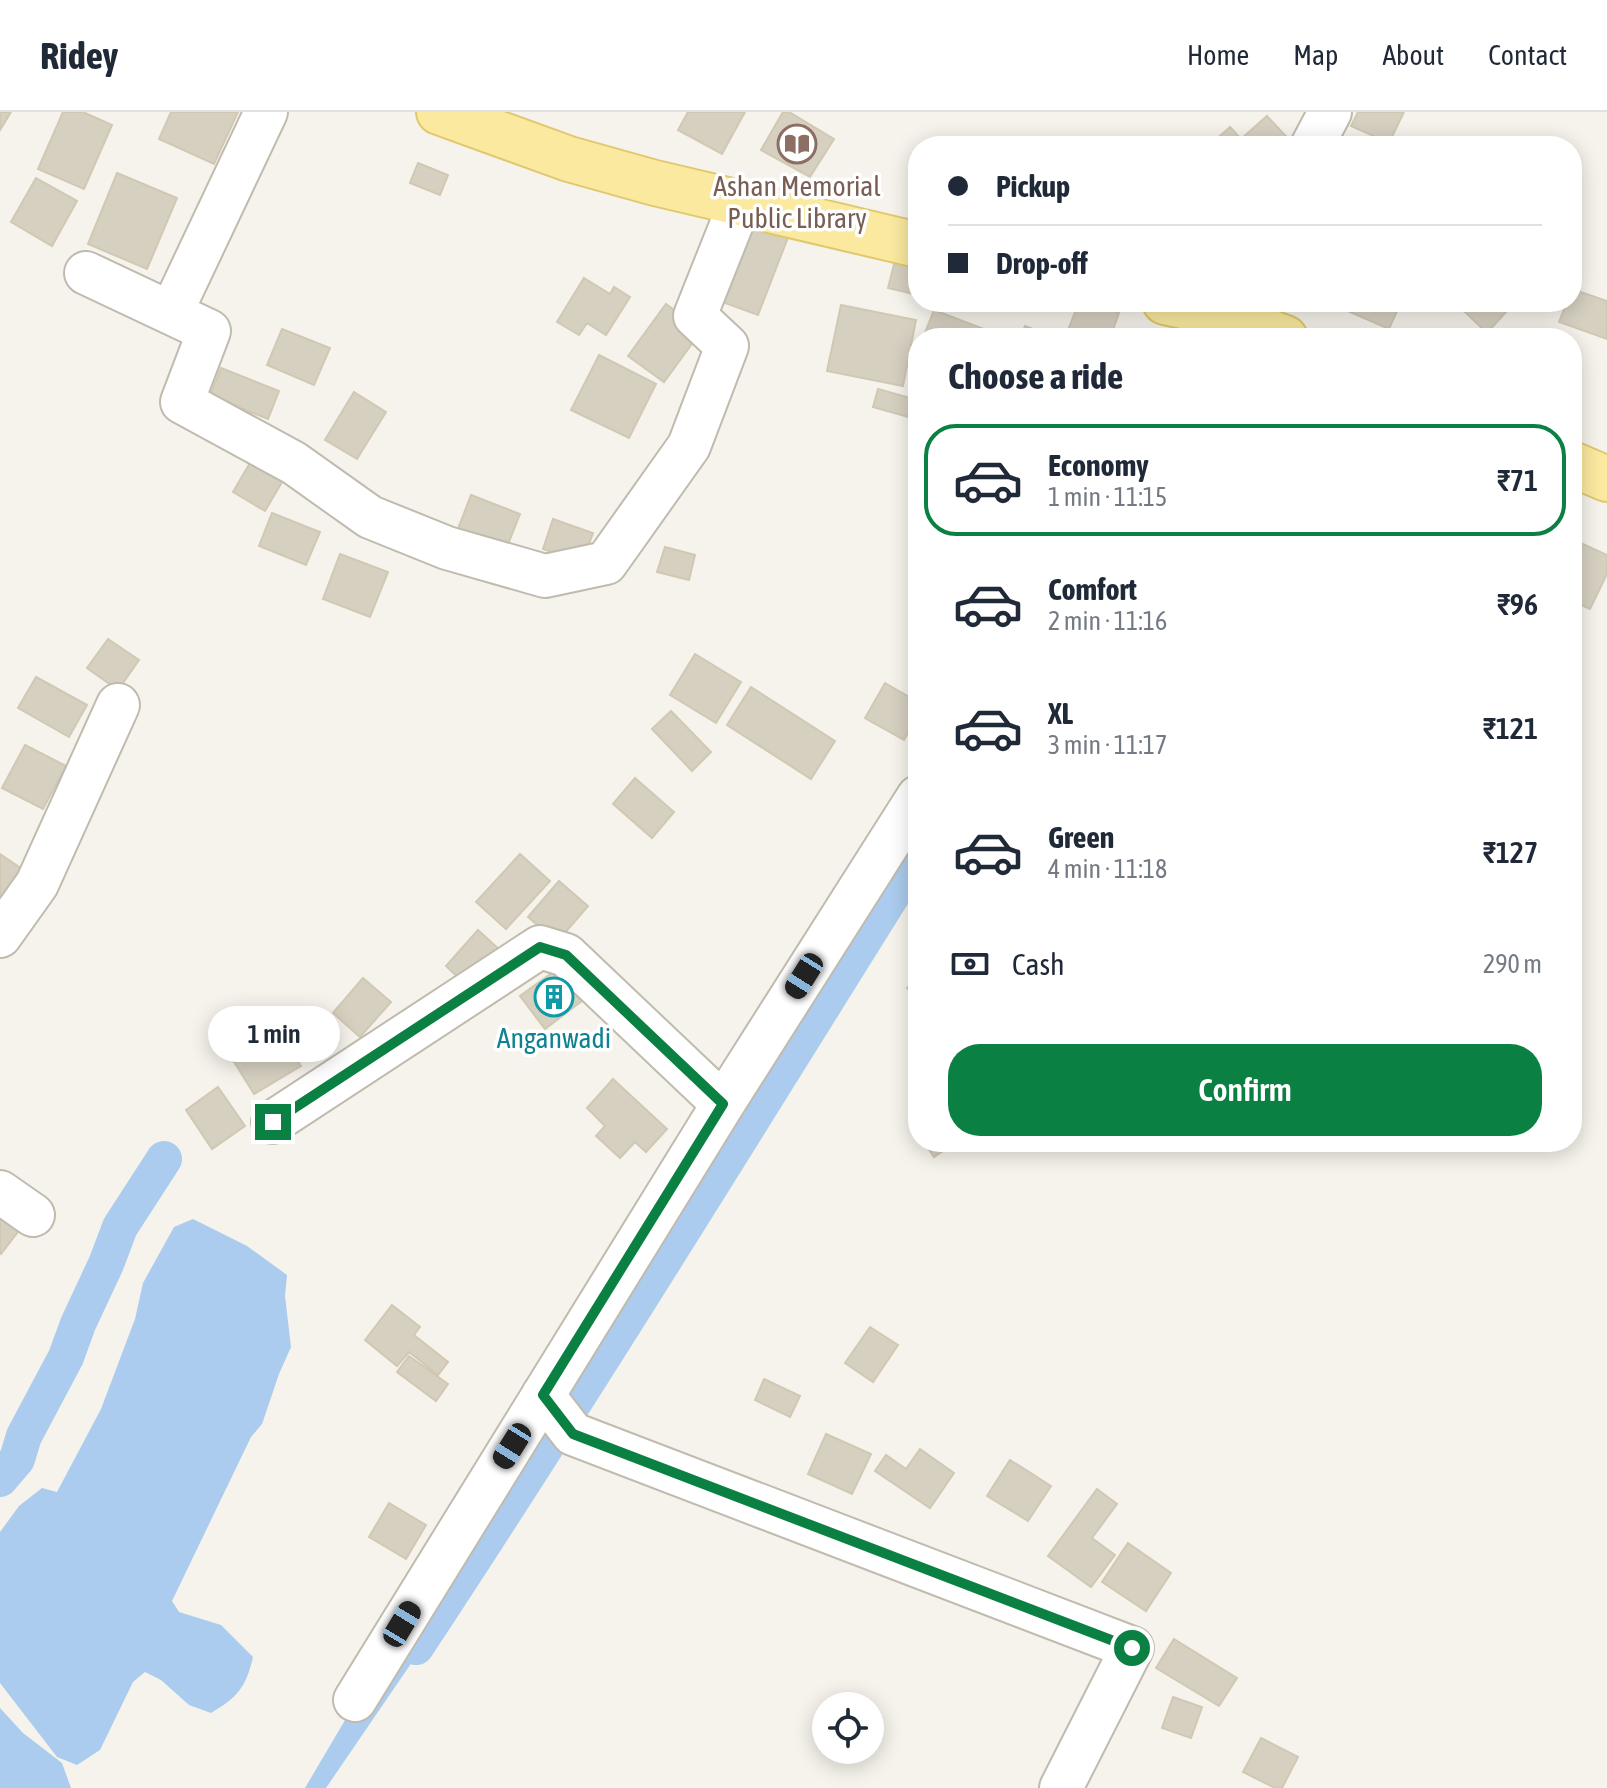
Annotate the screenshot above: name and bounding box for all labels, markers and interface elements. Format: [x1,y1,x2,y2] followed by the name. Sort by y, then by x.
[40,34,118,77] text: Ridey
[1187,39,1249,71] text: Home
[1293,39,1338,71] text: Map
[1382,39,1444,71] text: About
[1488,39,1567,71] text: Contact
[776,123,818,165] library icon: Ashan Memorial Public Library
[996,169,1070,203] text: Pickup
[713,170,881,234] place label: Ashan Memorial Public Library
[996,246,1088,280] text: Drop-off
[948,355,1123,397] text: Choose a ride
[952,444,1024,516] icon: car
[1048,448,1149,482] text: Economy
[1497,463,1538,497] text: ₹71
[1048,482,1167,512] text: 1 min · 11:15
[952,568,1024,640] icon: car
[1048,572,1137,606] text: Comfort
[1497,587,1538,621] text: ₹96
[1048,606,1167,636] text: 2 min · 11:16
[952,692,1024,764] icon: car
[1048,696,1073,730] text: XL
[1483,711,1538,745] text: ₹121
[1048,730,1167,760] text: 3 min · 11:17
[952,816,1024,888] icon: car
[1048,820,1114,854] text: Green
[1483,835,1538,869] text: ₹127
[1048,854,1167,884] text: 4 min · 11:18
[948,942,992,986] icon: cash
[1012,947,1065,981] text: Cash
[781,949,827,1003] car
[1483,949,1542,979] text: 290 m
[533,976,575,1018] building icon: Anganwadi
[207,1006,339,1062] callout: 1 min
[247,1019,301,1049] text: 1 min
[497,1022,611,1054] place label: Anganwadi
[948,1044,1542,1136] button: Confirm
[255,1104,291,1140] route end
[489,1419,535,1473] car
[379,1597,425,1651] car
[1114,1630,1150,1666] route start
[812,1692,884,1764] map controls
[812,1692,884,1764] button: locate

